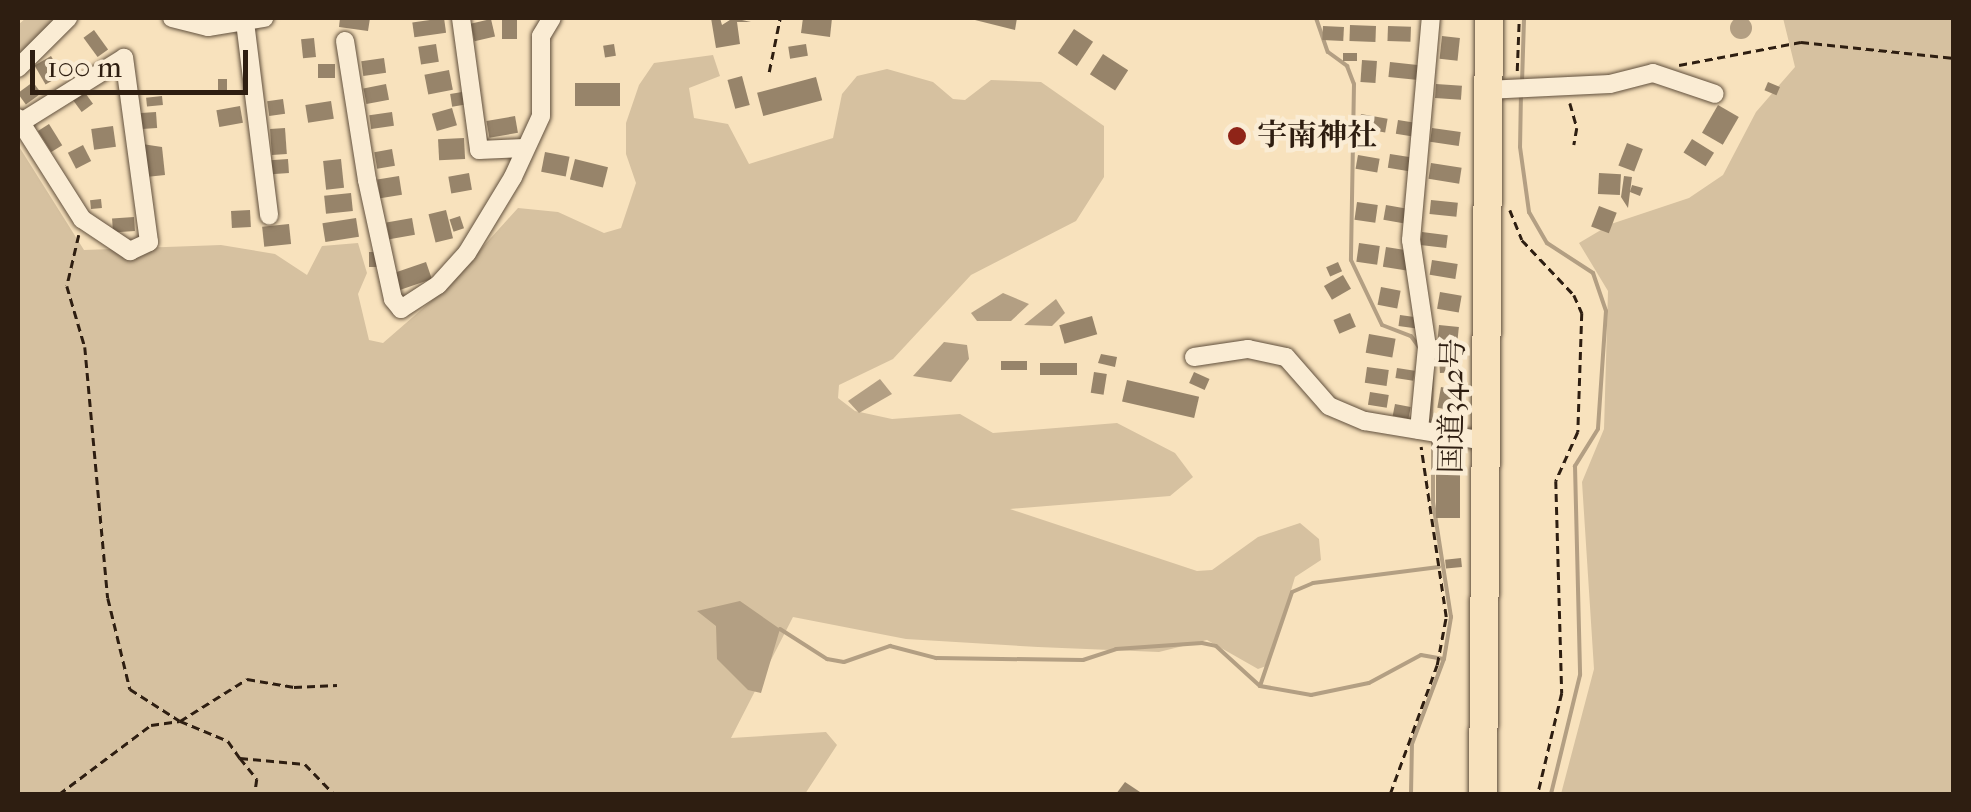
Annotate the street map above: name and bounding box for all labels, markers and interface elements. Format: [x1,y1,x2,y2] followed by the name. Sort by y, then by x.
[35,30,252,92] scale bar
[47,50,122,85] text: 100 m
[1257,118,1377,154] place label: 宇南神社
[1226,125,1248,147] marker: 宇南神社
[1434,338,1472,474] street label: 国道342号

